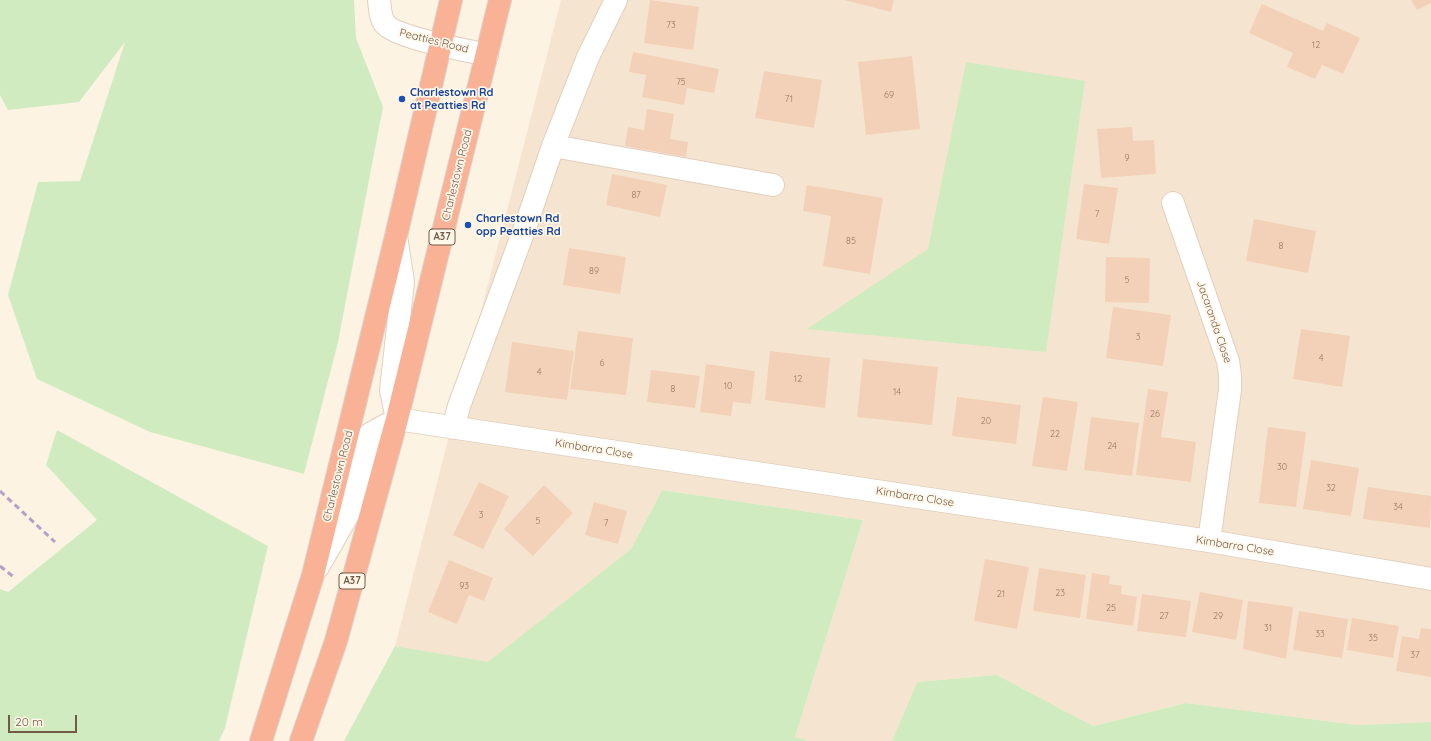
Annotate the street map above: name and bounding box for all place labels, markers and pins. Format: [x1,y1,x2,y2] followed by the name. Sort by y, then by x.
[410,86,493,112] place label: Charlestown Rd at Peatties Rd
[397,94,407,104] marker: Charlestown Rd at Peatties Rd
[476,212,561,238] place label: Charlestown Rd opp Peatties Rd
[463,220,473,230] marker: Charlestown Rd opp Peatties Rd

